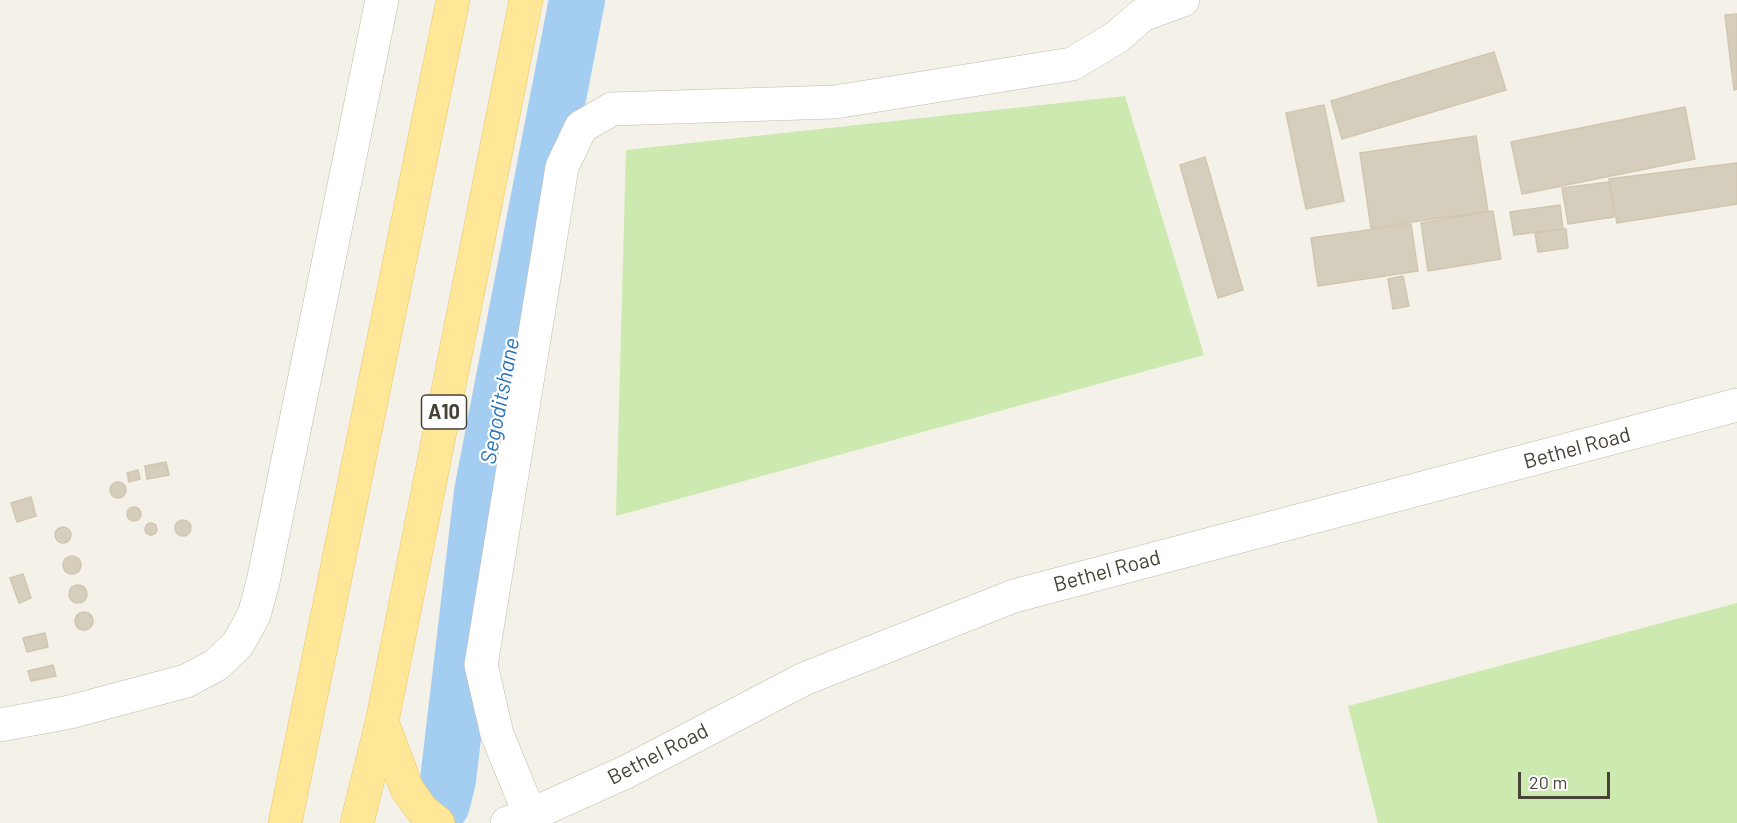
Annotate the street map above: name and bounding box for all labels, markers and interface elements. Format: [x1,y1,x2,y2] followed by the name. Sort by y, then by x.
[475,336,525,466] water label: Segoditshane
[422,395,466,429] road number: A10
[1521,422,1633,474] street label: Bethel Road
[1051,545,1163,597] street label: Bethel Road
[603,718,713,790] street label: Bethel Road
[1521,760,1612,798] scale bar
[1529,771,1567,793] text: 20 m

